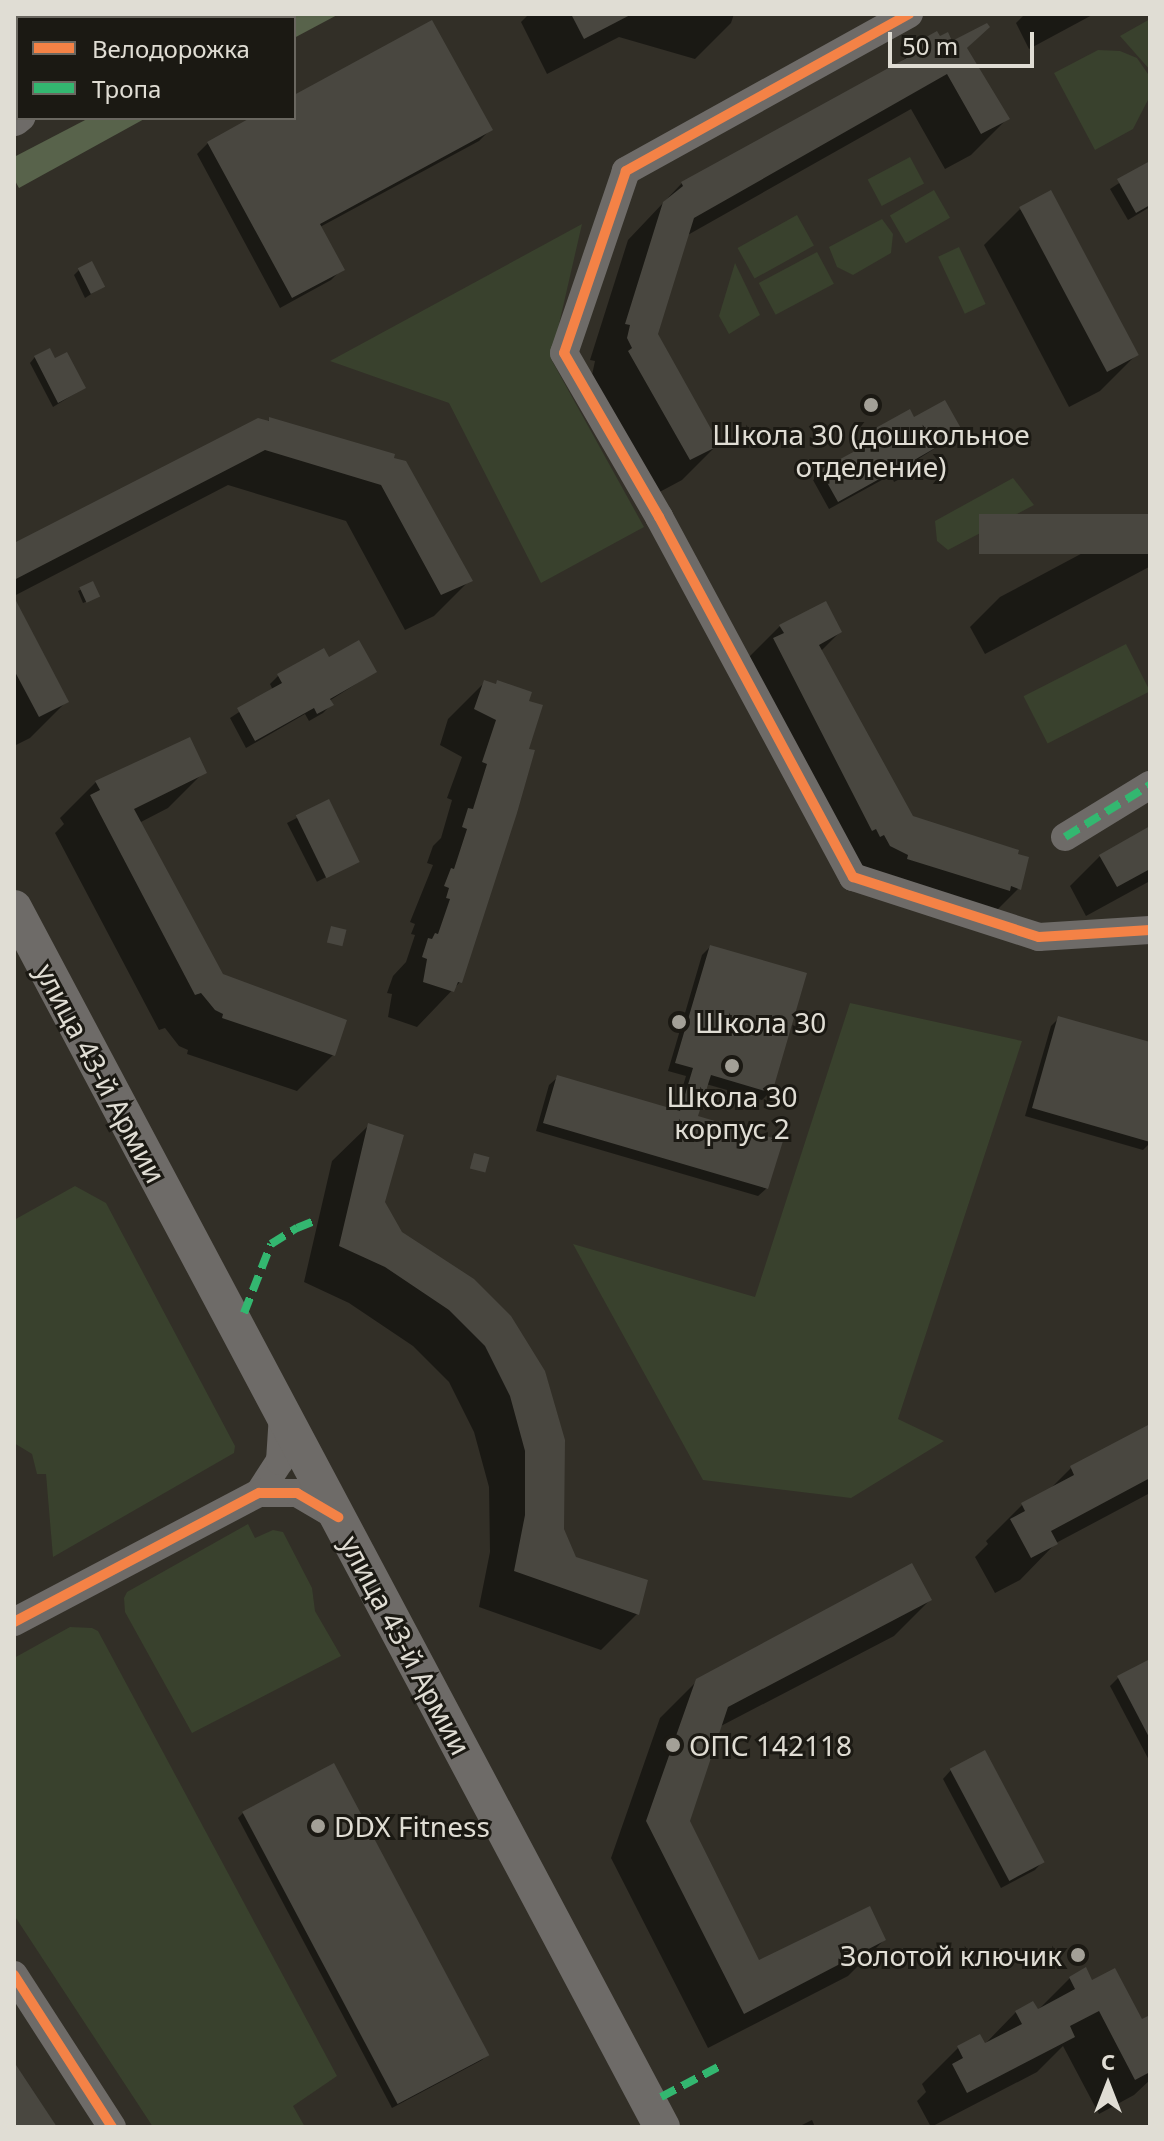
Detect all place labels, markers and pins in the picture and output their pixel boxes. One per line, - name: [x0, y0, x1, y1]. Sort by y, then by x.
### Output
- marker: Школа 30 (дошкольное отделение): [862, 396, 880, 414]
- place label: Школа 30 (дошкольное отделение): [712, 417, 1030, 483]
- place label: Школа 30: [695, 1005, 826, 1039]
- marker: Школа 30: [670, 1013, 688, 1031]
- marker: Школа 30 корпус 2: [723, 1057, 741, 1075]
- place label: Школа 30 корпус 2: [666, 1079, 798, 1145]
- place label: ОПС 142118: [689, 1728, 852, 1762]
- marker: ОПС 142118: [664, 1736, 682, 1754]
- place label: DDX Fitness: [334, 1809, 490, 1843]
- marker: DDX Fitness: [309, 1817, 327, 1835]
- place label: Золотой ключик: [840, 1938, 1062, 1972]
- marker: Золотой ключик: [1069, 1946, 1087, 1964]

